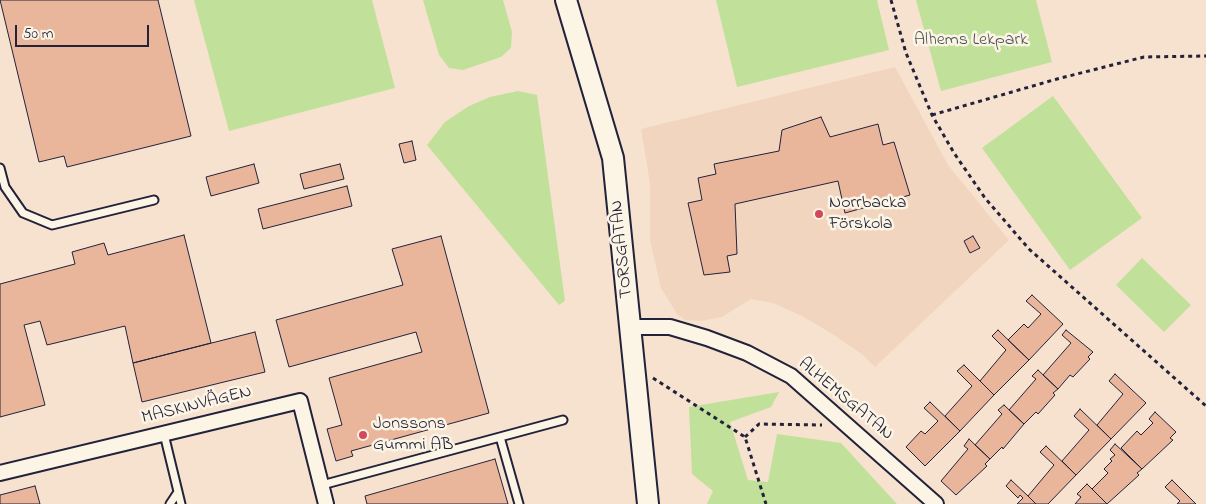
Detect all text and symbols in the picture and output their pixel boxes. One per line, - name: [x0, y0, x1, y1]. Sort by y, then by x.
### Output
- scale bar: [18, 15, 151, 47]
- text: 50 m: [23, 23, 53, 45]
- park label: Alhems Lekpark: [914, 30, 1028, 52]
- place label: Norrbacka Förskola: [829, 193, 906, 235]
- street label: TORSGATAN: [607, 199, 639, 299]
- marker: Norrbacka Förskola: [813, 208, 825, 220]
- street label: ALHEMSGATAN: [793, 354, 897, 446]
- street label: MASKINVÄGEN: [140, 382, 254, 430]
- place label: Jonssons Gummi AB: [373, 414, 453, 456]
- marker: Jonssons Gummi AB: [357, 429, 369, 441]

